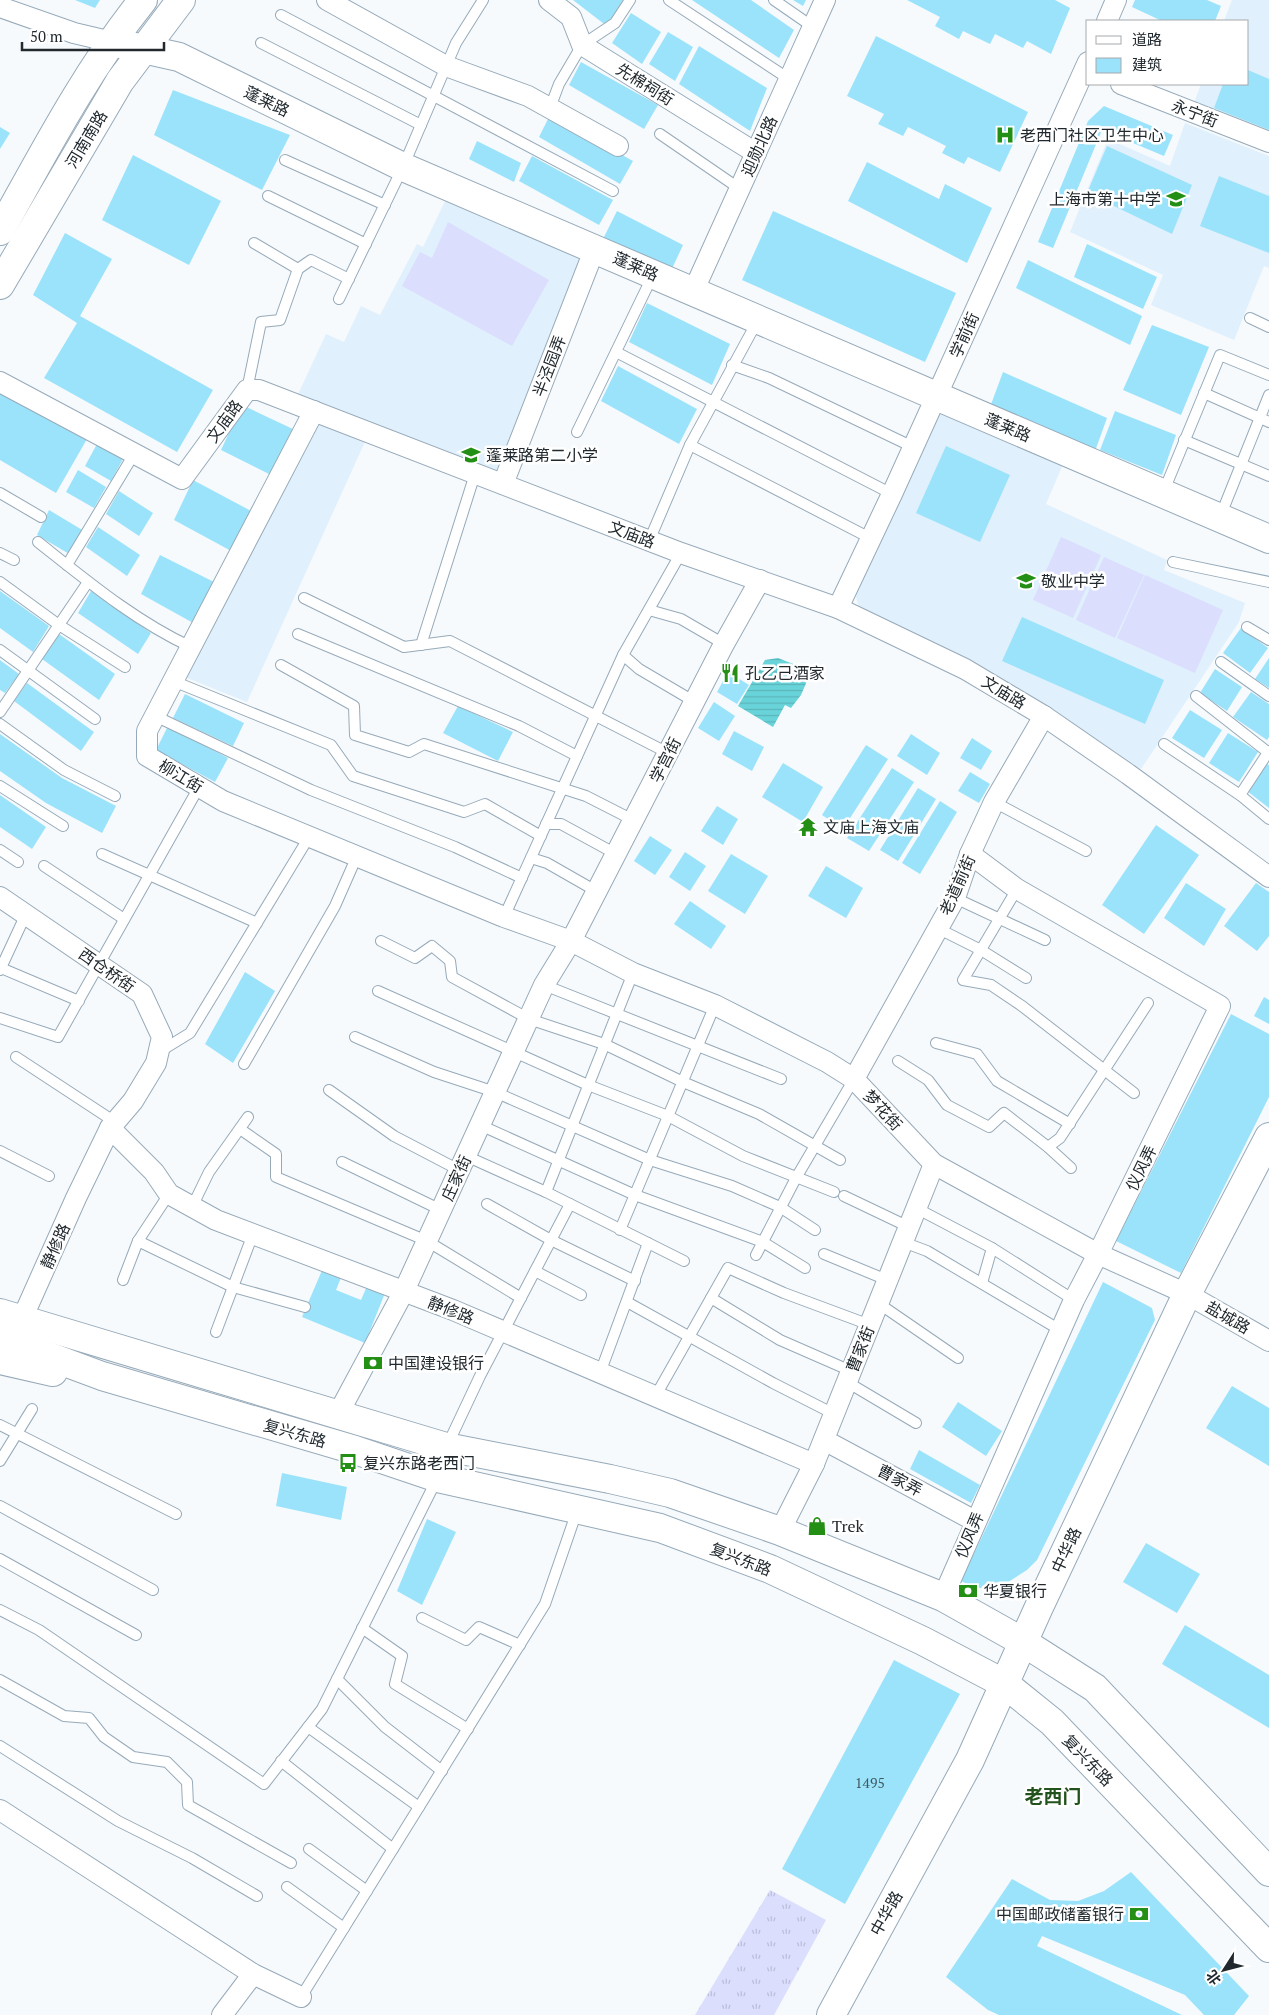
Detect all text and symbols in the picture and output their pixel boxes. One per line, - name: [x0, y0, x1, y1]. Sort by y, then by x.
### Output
- scale bar: [22, 20, 165, 52]
- legend: [1086, 20, 1249, 85]
- text: 50 m: [30, 26, 63, 46]
- text: 道路: [1132, 29, 1162, 49]
- text: 建筑: [1132, 54, 1162, 74]
- street label: 先棉祠街: [612, 58, 678, 110]
- street label: 蓬莱路: [241, 81, 293, 121]
- street label: 永宁街: [1169, 94, 1221, 132]
- street label: 河南南路: [60, 106, 112, 172]
- street label: 迎勋北路: [736, 112, 782, 180]
- hospital icon: 老西门社区卫生中心: [994, 124, 1016, 146]
- place label: 老西门社区卫生中心: [1020, 124, 1164, 146]
- place label: 上海市第十中学: [1049, 188, 1161, 210]
- school or university icon: 上海市第十中学: [1165, 188, 1187, 210]
- street label: 蓬莱路: [610, 246, 662, 286]
- street label: 学前街: [944, 309, 984, 361]
- street label: 半泾园弄: [527, 332, 571, 400]
- street label: 文庙路: [201, 395, 247, 447]
- street label: 蓬莱路: [982, 407, 1034, 447]
- school or university icon: 蓬莱路第二小学: [460, 444, 482, 466]
- place label: 蓬莱路第二小学: [486, 444, 598, 466]
- street label: 文庙路: [606, 515, 658, 553]
- school or university icon: 敬业中学: [1015, 570, 1037, 592]
- place label: 敬业中学: [1041, 570, 1105, 592]
- restaurant icon: 孔乙己酒家: [719, 662, 741, 684]
- place label: 孔乙己酒家: [745, 662, 825, 684]
- street label: 文庙路: [978, 670, 1030, 714]
- street label: 学宫街: [644, 734, 686, 786]
- street label: 柳江街: [155, 754, 207, 798]
- temple icon: 文庙上海文庙: [797, 816, 819, 838]
- place label: 文庙上海文庙: [823, 816, 919, 838]
- street label: 老道前街: [934, 851, 980, 919]
- street label: 西仓桥街: [74, 943, 140, 997]
- street label: 梦花街: [859, 1085, 907, 1135]
- street label: 仪风弄: [1121, 1142, 1161, 1194]
- street label: 庄家街: [436, 1152, 476, 1204]
- street label: 静修路: [35, 1220, 75, 1272]
- street label: 静修路: [425, 1291, 477, 1329]
- street label: 盐城路: [1202, 1295, 1254, 1339]
- street label: 曹家街: [841, 1323, 879, 1375]
- bank icon: 中国建设银行: [362, 1352, 384, 1374]
- place label: 中国建设银行: [388, 1352, 484, 1374]
- street label: 复兴东路: [261, 1414, 329, 1452]
- bus stop icon: 复兴东路老西门: [337, 1452, 359, 1474]
- place label: 复兴东路老西门: [363, 1452, 475, 1474]
- street label: 曹家弄: [874, 1459, 926, 1501]
- street label: 仪风弄: [949, 1509, 989, 1561]
- shop icon: Trek: [806, 1515, 828, 1537]
- place label: Trek: [832, 1515, 865, 1537]
- street label: 中华路: [1046, 1524, 1086, 1576]
- street label: 复兴东路: [707, 1537, 775, 1581]
- bank icon: 华夏银行: [957, 1580, 979, 1602]
- place label: 华夏银行: [983, 1580, 1047, 1602]
- street label: 复兴东路: [1058, 1729, 1118, 1791]
- house number: 1495: [855, 1773, 885, 1792]
- district label: 老西门: [1024, 1783, 1082, 1808]
- street label: 中华路: [865, 1887, 907, 1939]
- place label: 中国邮政储蓄银行: [996, 1903, 1124, 1925]
- bank icon: 中国邮政储蓄银行: [1128, 1903, 1150, 1925]
- north arrow: [1199, 1945, 1249, 1995]
- text: 北: [1201, 1967, 1225, 1989]

